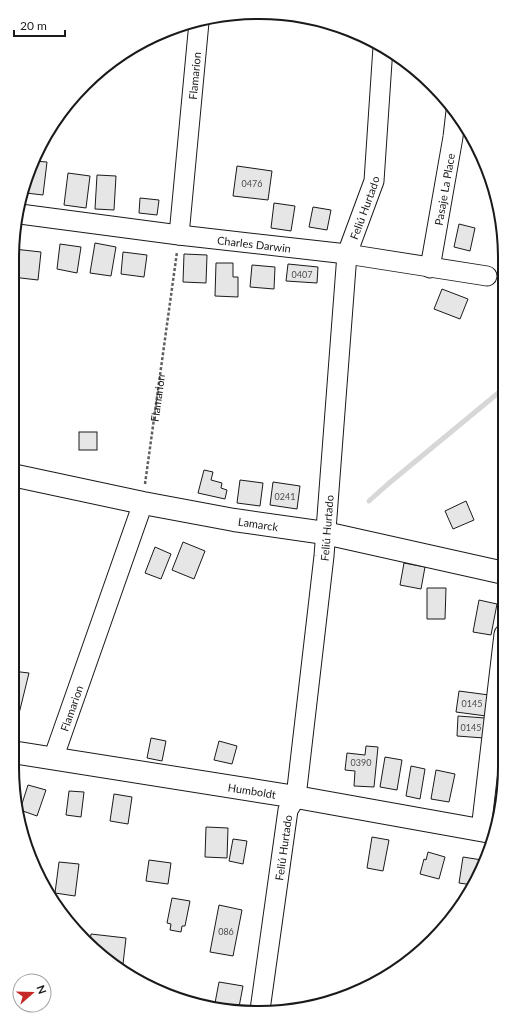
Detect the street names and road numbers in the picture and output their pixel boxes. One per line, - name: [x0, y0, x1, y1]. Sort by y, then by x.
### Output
- street label: Flamarion: [185, 51, 203, 100]
- street label: Pasaje La Place: [431, 152, 457, 226]
- street label: Feliú Hurtado: [347, 176, 381, 241]
- street label: Charles Darwin: [217, 233, 292, 254]
- street label: Flamarion: [147, 373, 167, 422]
- street label: Feliú Hurtado: [317, 494, 335, 562]
- street label: Lamarck: [237, 514, 279, 533]
- street label: Flamarion: [57, 683, 85, 733]
- street label: Humboldt: [227, 780, 277, 800]
- street label: Feliú Hurtado: [272, 814, 294, 881]

